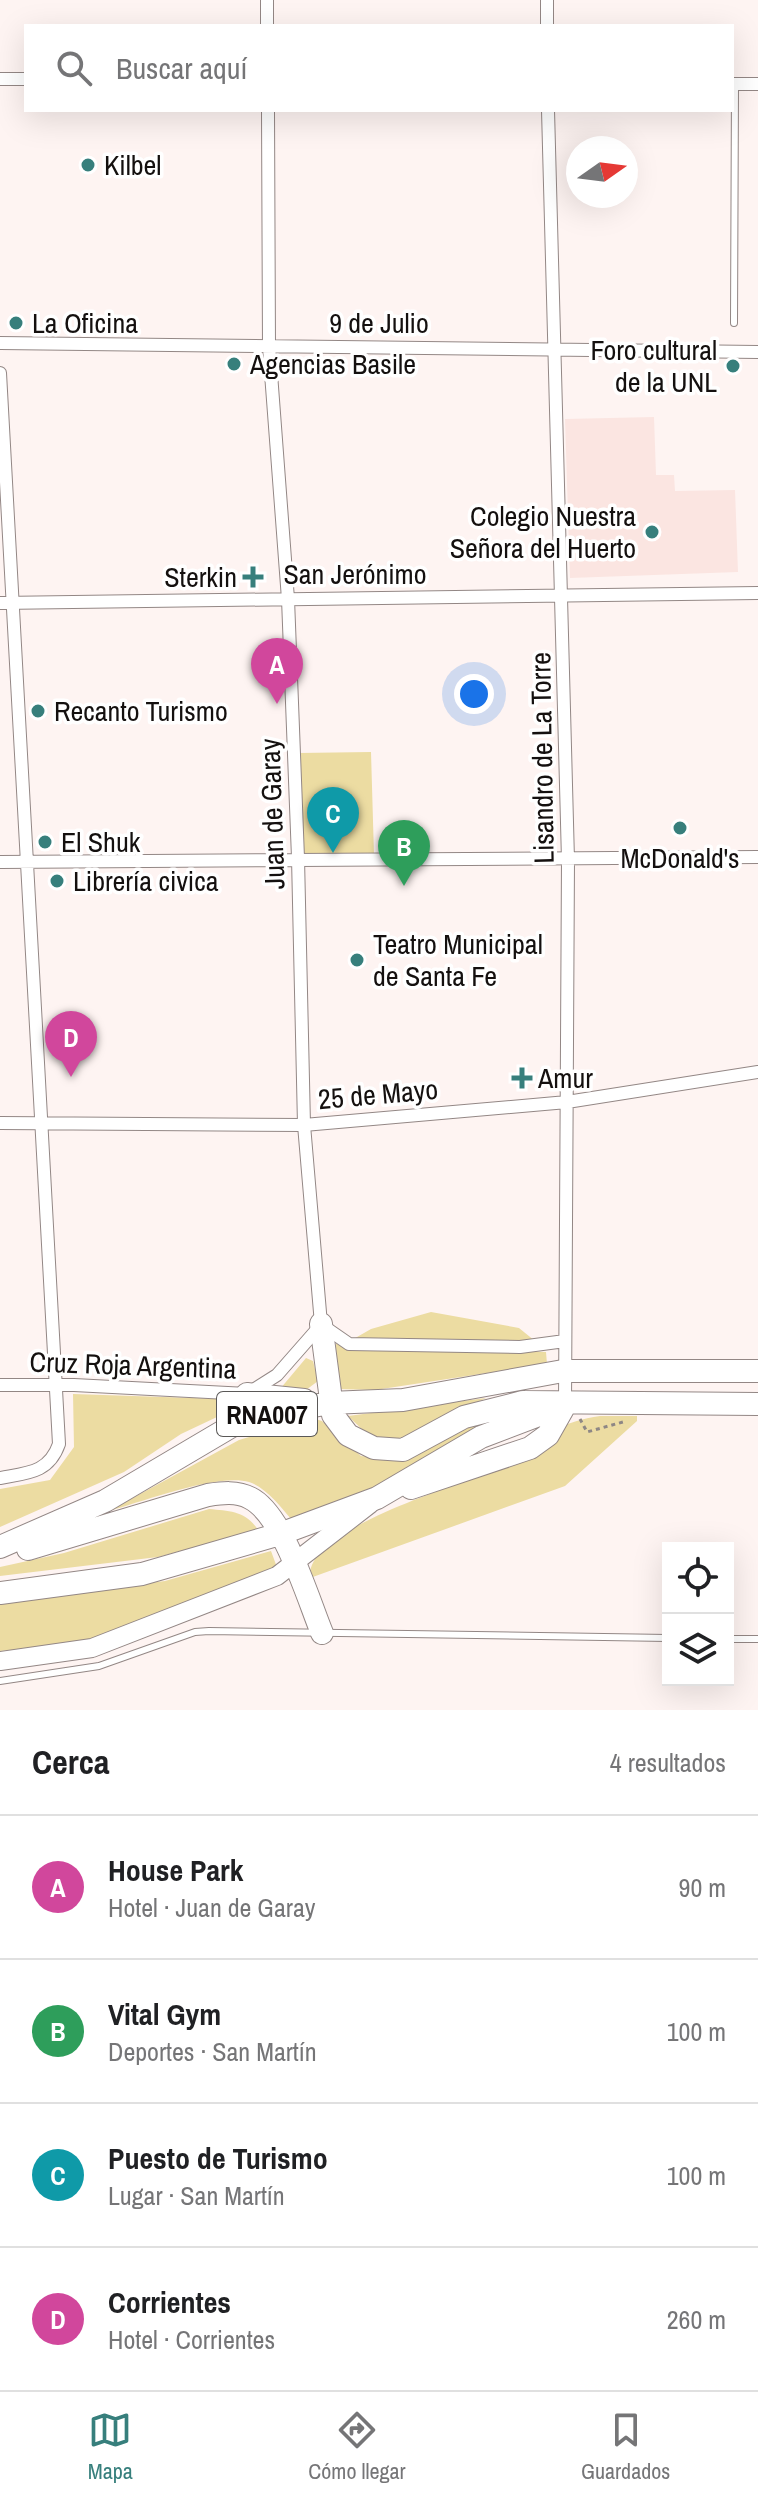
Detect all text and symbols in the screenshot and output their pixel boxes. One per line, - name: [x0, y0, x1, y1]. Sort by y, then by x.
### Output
- search box: [24, 24, 734, 112]
- icon: search: [52, 46, 96, 90]
- text: Buscar aquí: [116, 48, 247, 88]
- north arrow: [566, 136, 638, 208]
- place label: Kilbel: [104, 146, 161, 184]
- marker: Kilbel: [79, 156, 97, 174]
- place label: La Oficina: [32, 304, 138, 342]
- street label: 9 de Julio: [329, 304, 429, 342]
- marker: La Oficina: [7, 314, 25, 332]
- place label: Foro cultural de la UNL: [591, 331, 717, 401]
- place label: Agencias Basile: [249, 345, 416, 383]
- marker: Agencias Basile: [225, 355, 243, 373]
- marker: Foro cultural de la UNL: [724, 357, 742, 375]
- place label: Colegio Nuestra Señora del Huerto: [450, 497, 636, 567]
- marker: Colegio Nuestra Señora del Huerto: [643, 523, 661, 541]
- street label: San Jerónimo: [284, 555, 426, 593]
- place label: Sterkin: [164, 558, 237, 596]
- marker: Sterkin: [244, 568, 262, 586]
- pin: A: [251, 638, 303, 704]
- street label: Lisandro de La Torre: [521, 652, 563, 864]
- your location: [454, 674, 494, 714]
- place label: Recanto Turismo: [54, 692, 228, 730]
- marker: Recanto Turismo: [29, 702, 47, 720]
- street label: Juan de Garay: [250, 738, 294, 890]
- pin: C: [307, 787, 359, 853]
- marker: McDonald's: [671, 819, 689, 837]
- pin: B: [378, 820, 430, 886]
- place label: El Shuk: [61, 823, 141, 861]
- marker: El Shuk: [36, 833, 54, 851]
- place label: McDonald's: [620, 839, 740, 877]
- place label: Librería civica: [73, 862, 219, 900]
- marker: Librería civica: [48, 872, 66, 890]
- place label: Teatro Municipal de Santa Fe: [373, 925, 543, 995]
- marker: Teatro Municipal de Santa Fe: [348, 951, 366, 969]
- pin: D: [45, 1011, 97, 1077]
- place label: Amur: [537, 1059, 593, 1097]
- marker: Amur: [513, 1069, 531, 1087]
- street label: 25 de Mayo: [317, 1070, 439, 1118]
- street label: Cruz Roja Argentina: [29, 1342, 237, 1388]
- road number: RNA007: [217, 1392, 317, 1436]
- map controls: [662, 1542, 734, 1686]
- button: locate: [662, 1542, 734, 1614]
- button: layers: [662, 1614, 734, 1686]
- text: Cerca: [32, 1739, 110, 1785]
- text: 4 resultados: [610, 1745, 726, 1780]
- text: House Park: [108, 1850, 243, 1890]
- text: A: [50, 1870, 66, 1905]
- text: 90 m: [679, 1870, 726, 1905]
- text: Hotel · Juan de Garay: [108, 1890, 315, 1925]
- text: Vital Gym: [108, 1994, 221, 2034]
- text: B: [50, 2014, 66, 2049]
- text: 100 m: [667, 2014, 726, 2049]
- text: Deportes · San Martín: [108, 2034, 317, 2069]
- text: Puesto de Turismo: [108, 2138, 328, 2178]
- text: C: [50, 2158, 66, 2193]
- text: 100 m: [667, 2158, 726, 2193]
- text: Lugar · San Martín: [108, 2178, 285, 2213]
- text: Corrientes: [108, 2282, 231, 2322]
- text: D: [50, 2302, 66, 2337]
- text: 260 m: [667, 2302, 726, 2337]
- text: Hotel · Corrientes: [108, 2322, 275, 2357]
- tab: Mapa: [88, 2408, 133, 2486]
- tab: Cómo llegar: [308, 2408, 406, 2486]
- tab: Guardados: [581, 2408, 670, 2486]

